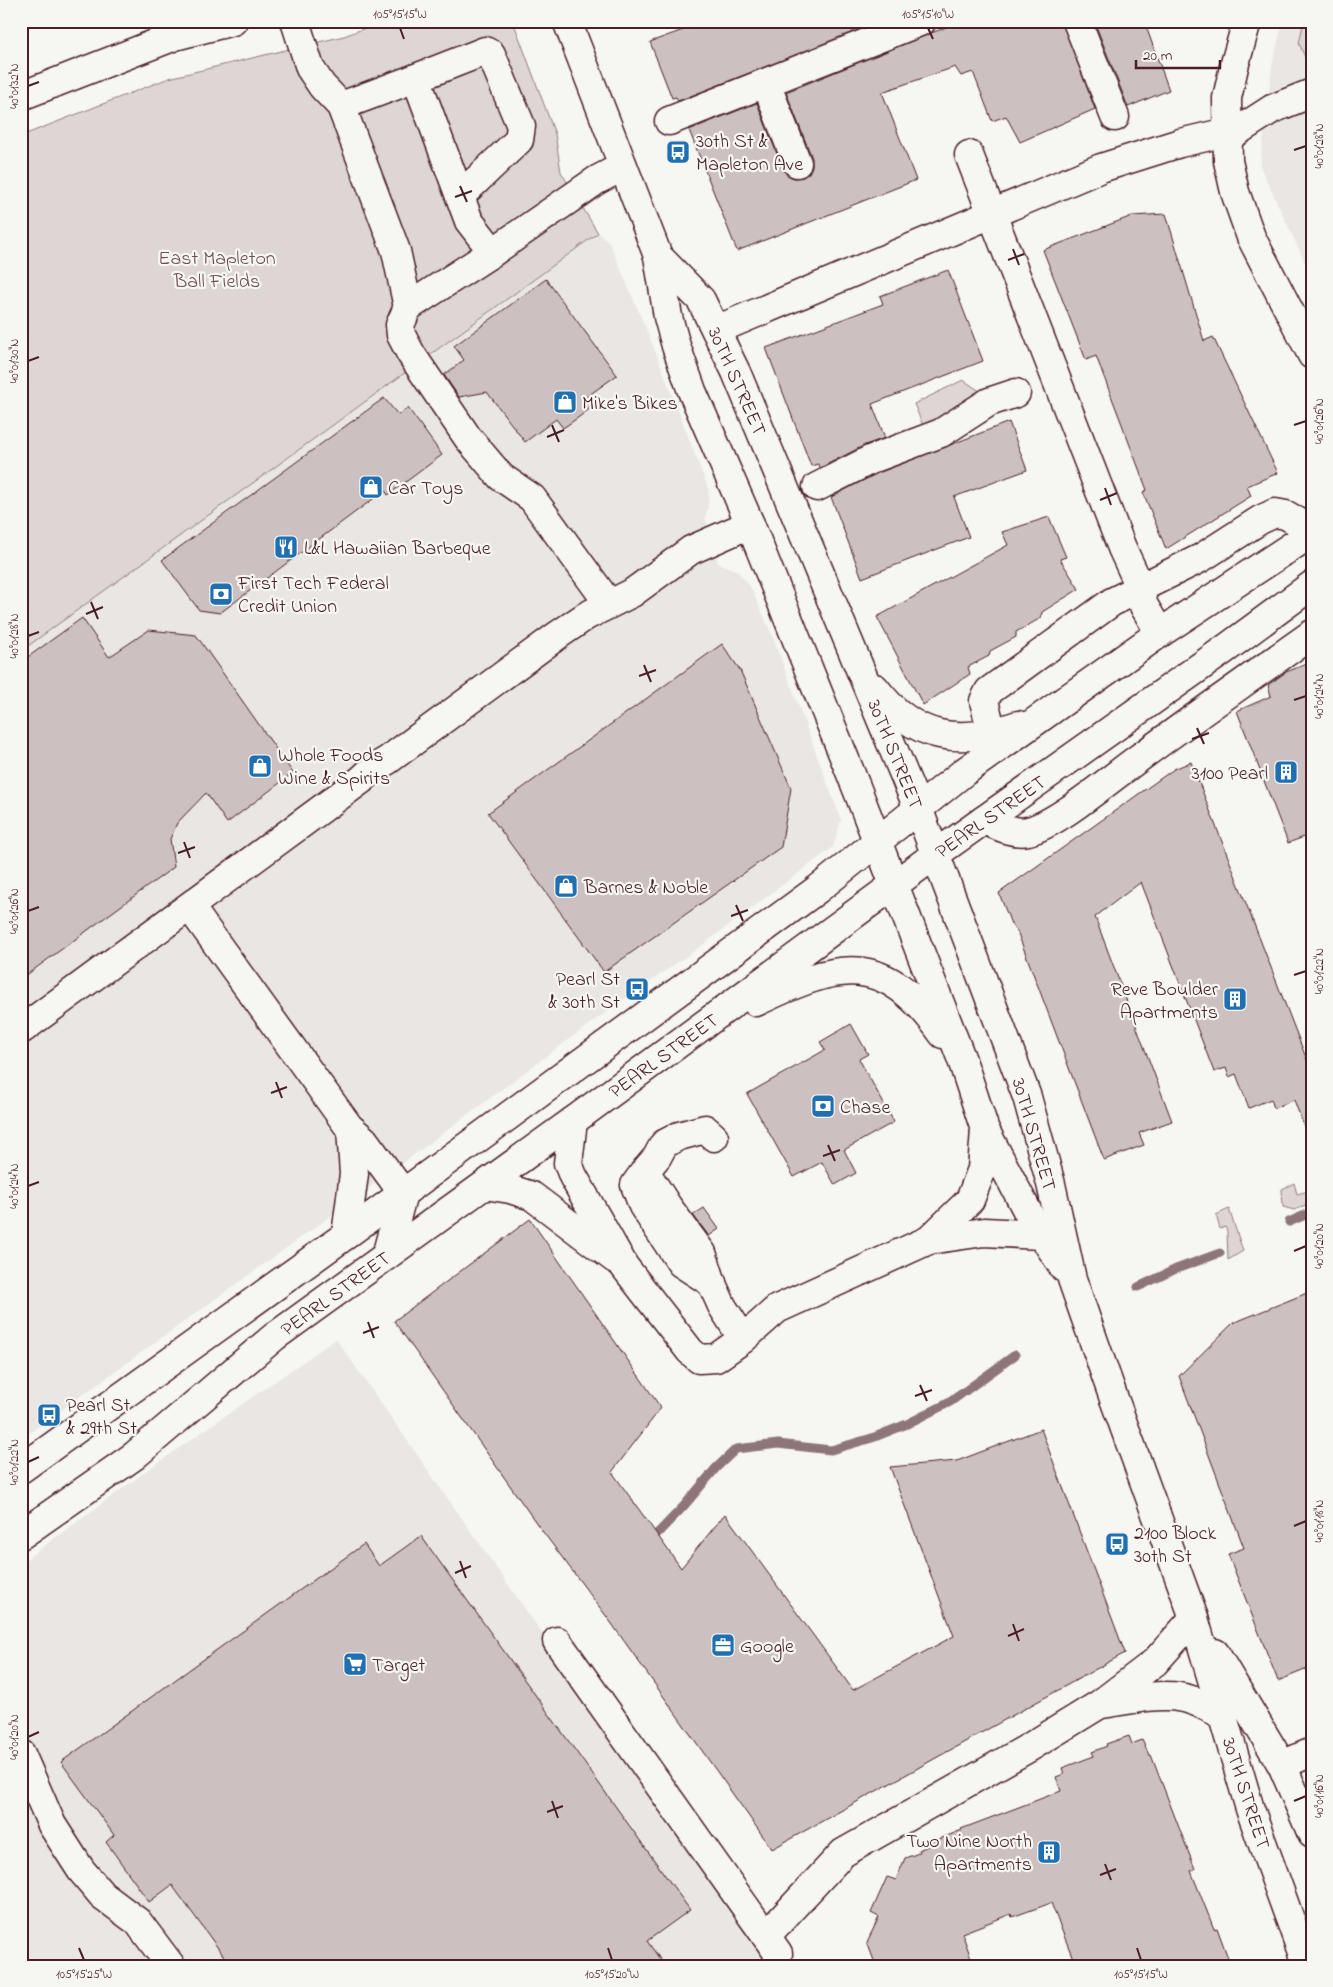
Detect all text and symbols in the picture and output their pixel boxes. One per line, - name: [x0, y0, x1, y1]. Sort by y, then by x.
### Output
- text: 105°15'15"W: [373, 6, 427, 24]
- text: 105°15'10"W: [902, 6, 954, 24]
- scale bar: [1136, 38, 1219, 70]
- text: 20 m: [1143, 45, 1173, 67]
- text: 40°01'32"N: [6, 63, 24, 109]
- text: 40°01'28"N: [1311, 124, 1329, 168]
- place label: 30th St & Mapleton Ave: [696, 128, 803, 180]
- bus stop icon: 30th St & Mapleton Ave: [665, 139, 691, 165]
- park label: East Mapleton Ball Fields: [158, 245, 276, 297]
- street label: 30TH STREET: [699, 323, 773, 441]
- text: 40°01'30"N: [6, 339, 24, 383]
- shop icon: Mike's Bikes: [552, 389, 578, 415]
- place label: Mike's Bikes: [582, 390, 678, 419]
- text: 40°01'26"N: [1311, 398, 1329, 444]
- shop icon: Car Toys: [358, 474, 384, 500]
- place label: Car Toys: [388, 475, 463, 504]
- restaurant icon: L&L Hawaiian Barbeque: [273, 534, 299, 560]
- place label: L&L Hawaiian Barbeque: [304, 535, 491, 564]
- place label: First Tech Federal Credit Union: [237, 570, 389, 622]
- bank icon: First Tech Federal Credit Union: [208, 581, 234, 607]
- text: 40°01'28"N: [6, 614, 24, 658]
- text: 40°01'24"N: [1311, 673, 1329, 719]
- street label: 30TH STREET: [859, 696, 929, 814]
- place label: Whole Foods Wine & Spirits: [278, 742, 390, 794]
- shop icon: Whole Foods Wine & Spirits: [247, 753, 273, 779]
- building icon: 3100 Pearl: [1273, 759, 1299, 785]
- place label: 3100 Pearl: [1191, 760, 1268, 789]
- street label: PEARL STREET: [930, 769, 1053, 867]
- shop icon: Barnes & Noble: [553, 873, 579, 899]
- place label: Barnes & Noble: [583, 874, 708, 903]
- text: 40°01'26"N: [6, 888, 24, 934]
- text: 40°01'22"N: [1311, 948, 1329, 994]
- place label: Pearl St & 30th St: [548, 966, 620, 1018]
- bus stop icon: Pearl St & 30th St: [624, 976, 650, 1002]
- place label: Reve Boulder Apartments: [1111, 976, 1219, 1028]
- building icon: Reve Boulder Apartments: [1222, 986, 1248, 1012]
- street label: PEARL STREET: [604, 1007, 725, 1107]
- street label: 30TH STREET: [1003, 1075, 1063, 1194]
- bank icon: Chase: [810, 1093, 836, 1119]
- place label: Chase: [840, 1094, 890, 1123]
- text: 40°01'24"N: [6, 1163, 24, 1209]
- text: 40°01'20"N: [1311, 1223, 1329, 1269]
- street label: PEARL STREET: [276, 1245, 397, 1345]
- place label: Pearl St & 29th St: [66, 1392, 137, 1444]
- bus stop icon: Pearl St & 29th St: [36, 1402, 62, 1428]
- text: 40°01'22"N: [6, 1439, 24, 1485]
- text: 40°01'18"N: [1311, 1500, 1329, 1542]
- place label: 2100 Block 30th St: [1134, 1520, 1216, 1572]
- bus stop icon: 2100 Block 30th St: [1104, 1531, 1130, 1557]
- office icon: Google: [710, 1632, 736, 1658]
- place label: Google: [740, 1633, 794, 1663]
- supermarket icon: Target: [342, 1651, 368, 1677]
- place label: Target: [372, 1652, 425, 1682]
- text: 40°01'20"N: [6, 1714, 24, 1760]
- street label: 30TH STREET: [1213, 1734, 1276, 1853]
- text: 40°01'16"N: [1311, 1774, 1329, 1818]
- place label: Two Nine North Apartments: [906, 1828, 1032, 1880]
- building icon: Two Nine North Apartments: [1036, 1839, 1062, 1865]
- text: 105°15'25"W: [56, 1966, 112, 1984]
- text: 105°15'20"W: [585, 1966, 639, 1984]
- text: 105°15'15"W: [1114, 1966, 1168, 1984]

